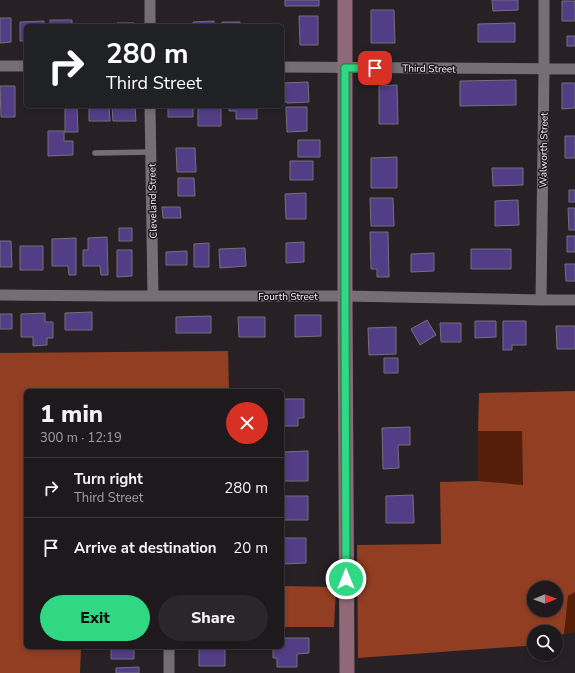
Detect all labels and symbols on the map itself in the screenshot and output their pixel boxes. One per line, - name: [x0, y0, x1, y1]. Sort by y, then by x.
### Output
- pin: [358, 51, 392, 85]
- street label: Third Street: [402, 62, 456, 76]
- street label: Walworth Street: [536, 112, 552, 188]
- street label: Cleveland Street: [145, 163, 161, 239]
- street label: Fourth Street: [258, 290, 318, 304]
- position arrow: [325, 558, 367, 600]
- north arrow: [527, 581, 563, 617]

